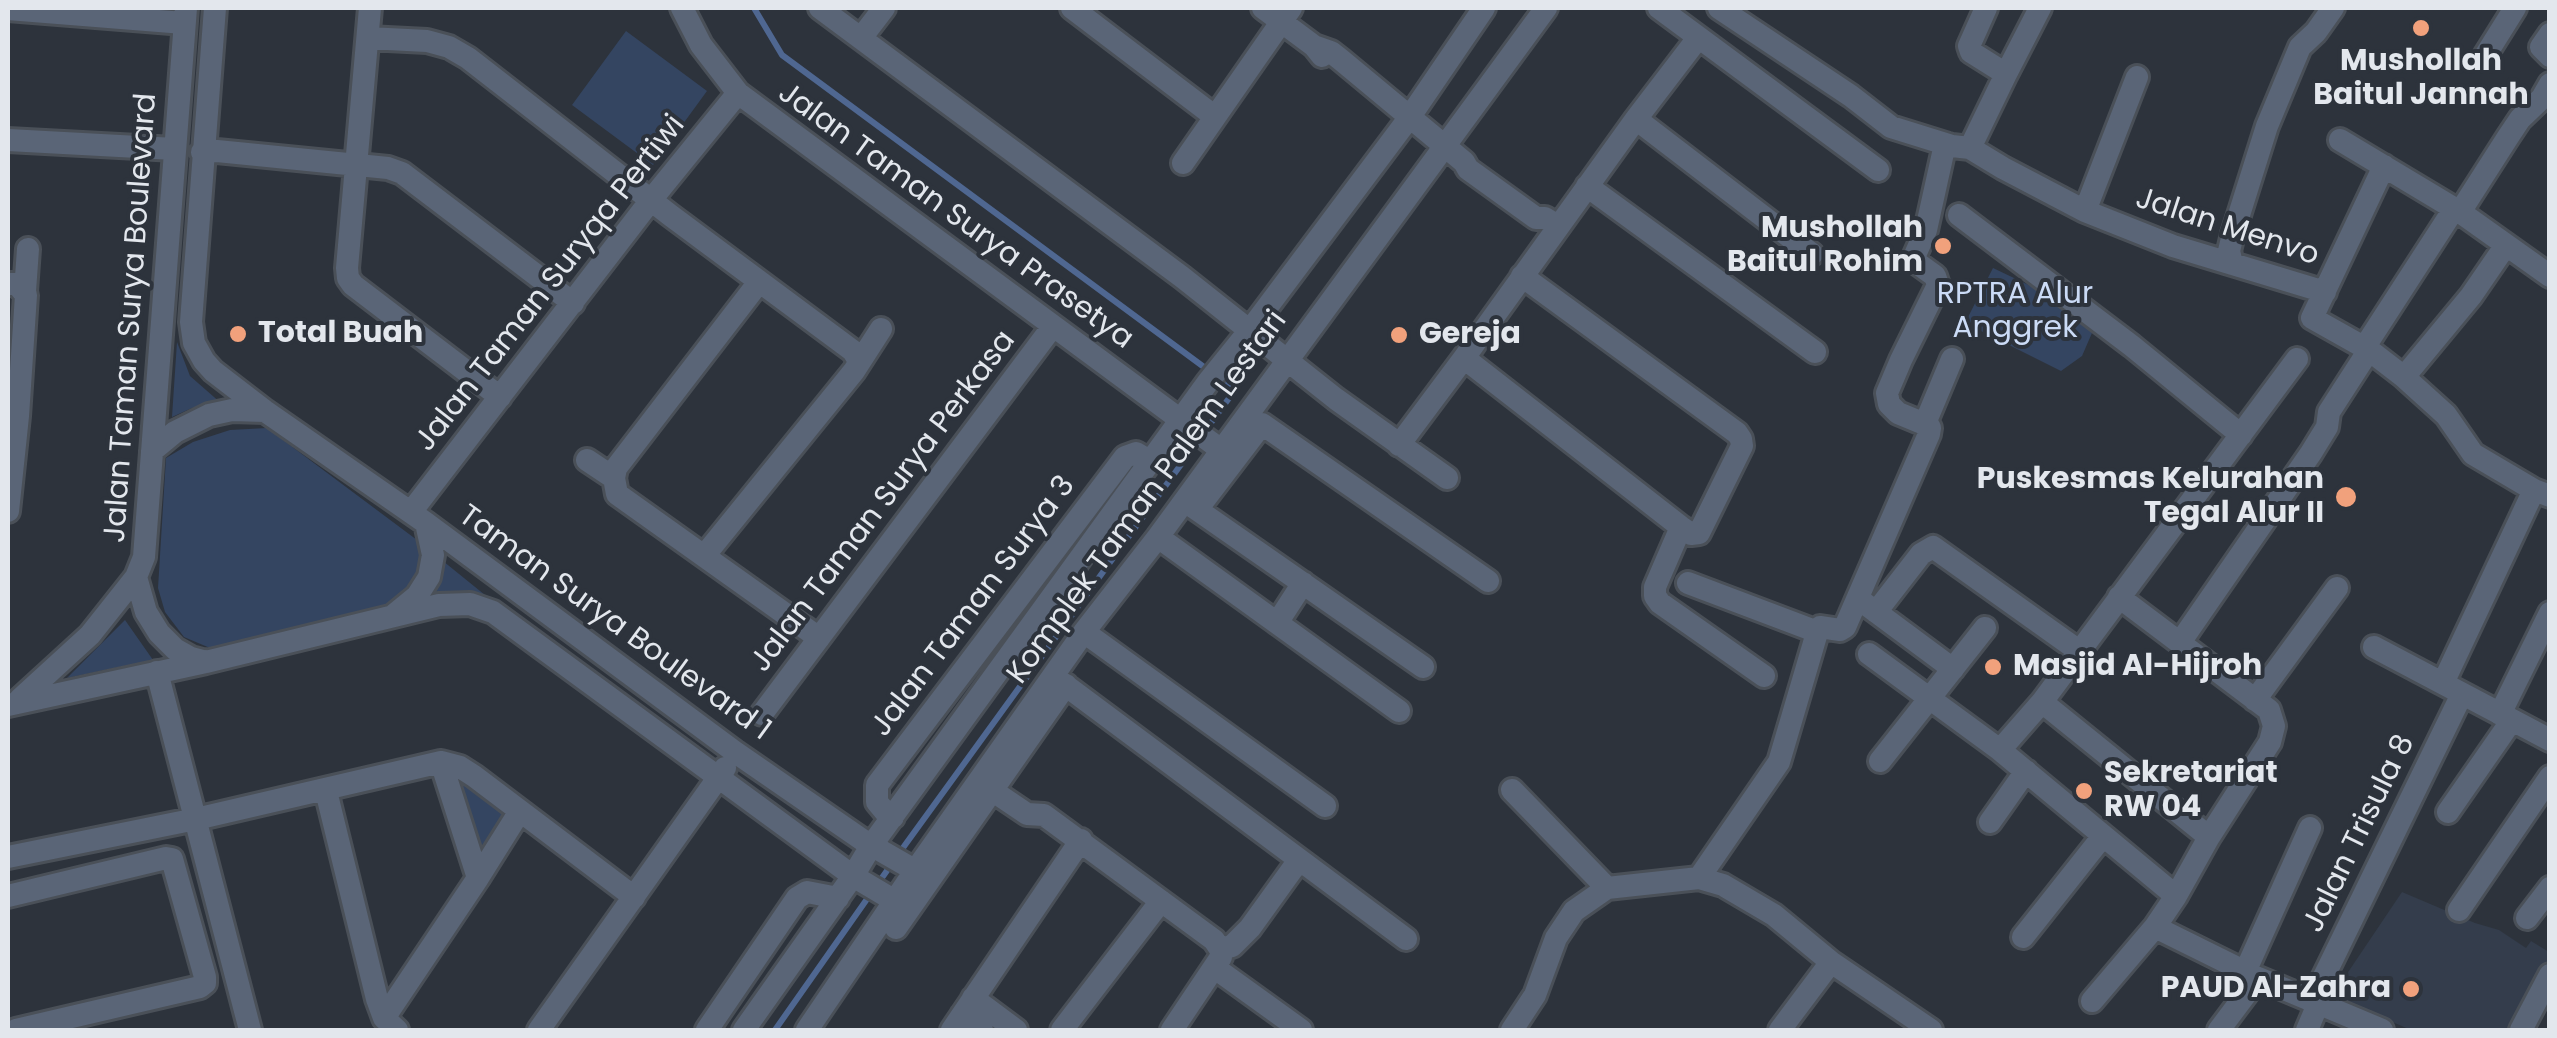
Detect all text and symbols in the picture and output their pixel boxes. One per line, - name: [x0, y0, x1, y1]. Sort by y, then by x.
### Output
- marker: Mushollah Baitul Jannah: [2410, 17, 2432, 39]
- place label: Mushollah Baitul Jannah: [2313, 44, 2529, 114]
- street label: Jalan Taman Surya Prasetya: [770, 76, 1140, 358]
- street label: Jalan Taman Surya Boulevard: [98, 92, 166, 544]
- street label: Jalan Taman Suryqa Pertiwi: [408, 109, 694, 459]
- street label: Jalan Menvo: [2131, 181, 2323, 275]
- place label: Mushollah Baitul Rohim: [1727, 211, 1923, 282]
- marker: Mushollah Baitul Rohim: [1932, 235, 1954, 257]
- park label: RPTRA Alur Anggrek: [1937, 277, 2093, 348]
- street label: Komplek Taman Palem Lestari: [1001, 304, 1295, 692]
- place label: Total Buah: [258, 316, 423, 352]
- place label: Gereja: [1419, 317, 1521, 353]
- marker: Total Buah: [227, 323, 249, 345]
- street label: Jalan Taman Surya Perkasa: [744, 324, 1024, 680]
- marker: Gereja: [1388, 324, 1410, 346]
- place label: Puskesmas Kelurahan Tegal Alur II: [1977, 462, 2324, 532]
- street label: Jalan Taman Surya 3: [864, 470, 1084, 744]
- marker: Puskesmas Kelurahan Tegal Alur II: [2333, 484, 2359, 510]
- street label: Taman Surya Boulevard 1: [451, 499, 777, 749]
- place label: Masjid Al-Hijroh: [2013, 649, 2262, 685]
- marker: Masjid Al-Hijroh: [1982, 656, 2004, 678]
- street label: Jalan Trisula 8: [2297, 729, 2423, 939]
- place label: Sekretariat RW 04: [2104, 756, 2278, 826]
- marker: Sekretariat RW 04: [2073, 780, 2095, 802]
- place label: PAUD Al-Zahra: [2161, 971, 2391, 1007]
- marker: PAUD Al-Zahra: [2400, 978, 2422, 1000]

